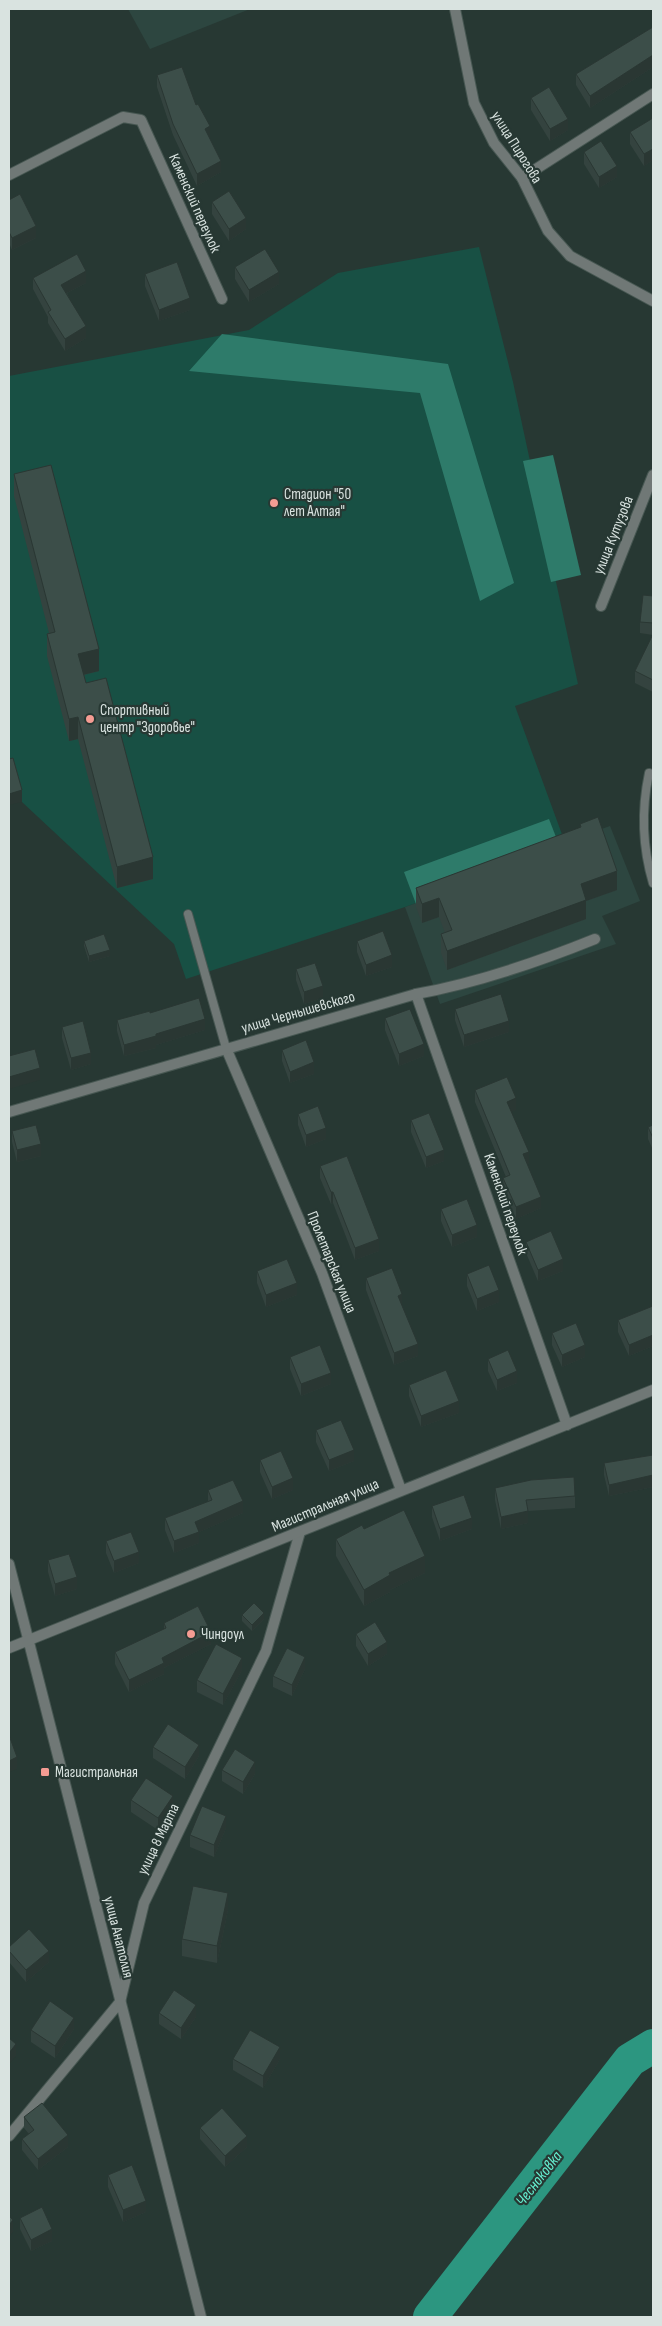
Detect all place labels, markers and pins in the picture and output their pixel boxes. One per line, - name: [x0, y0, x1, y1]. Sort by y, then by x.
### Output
- place label: Стадион "50 лет Алтая": [284, 485, 351, 521]
- marker: Стадион "50 лет Алтая": [268, 497, 280, 509]
- place label: Спортивный центр "Здоровье": [100, 701, 195, 737]
- marker: Спортивный центр "Здоровье": [84, 713, 96, 725]
- place label: Чиндоул: [201, 1625, 245, 1644]
- marker: Чиндоул: [185, 1628, 197, 1640]
- place label: Магистральная: [55, 1763, 138, 1782]
- marker: Магистральная: [39, 1766, 51, 1778]

